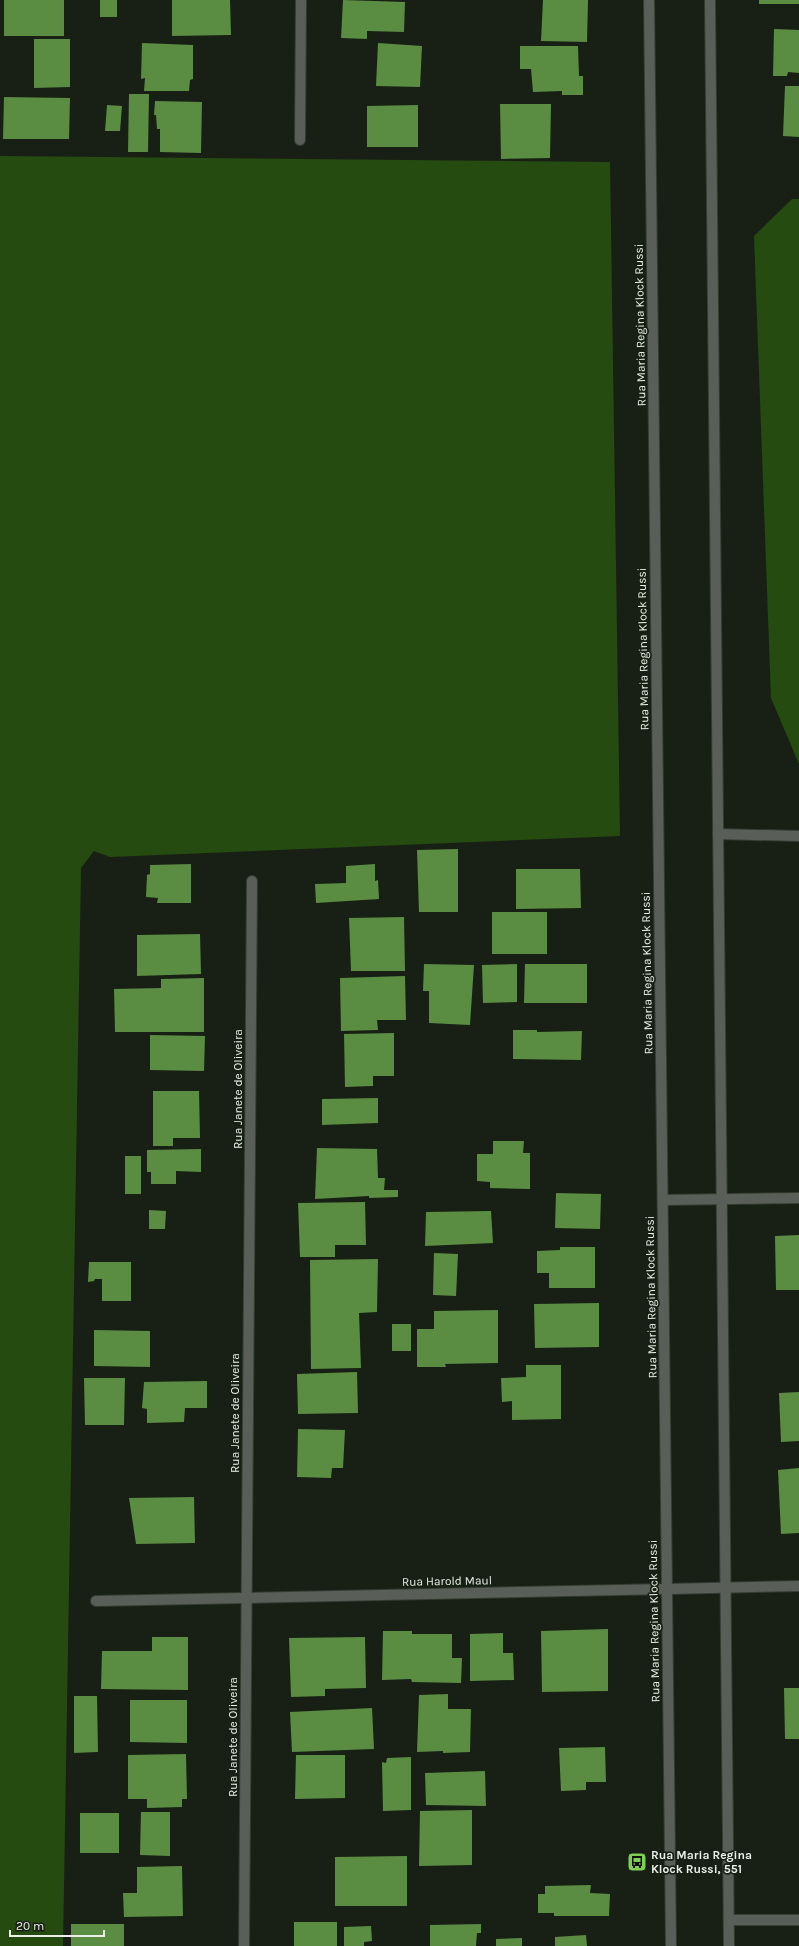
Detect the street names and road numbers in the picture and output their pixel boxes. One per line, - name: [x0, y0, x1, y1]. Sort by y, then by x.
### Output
- street label: Rua Maria Regina Klock Russi: [632, 244, 648, 406]
- street label: Rua Maria Regina Klock Russi: [635, 568, 651, 730]
- street label: Rua Maria Regina Klock Russi: [639, 892, 655, 1054]
- street label: Rua Janete de Oliveira: [231, 1029, 245, 1149]
- street label: Rua Maria Regina Klock Russi: [643, 1216, 659, 1378]
- street label: Rua Janete de Oliveira: [228, 1353, 242, 1473]
- street label: Rua Maria Regina Klock Russi: [646, 1540, 662, 1702]
- street label: Rua Harold Maul: [402, 1573, 492, 1589]
- street label: Rua Janete de Oliveira: [226, 1677, 240, 1797]

